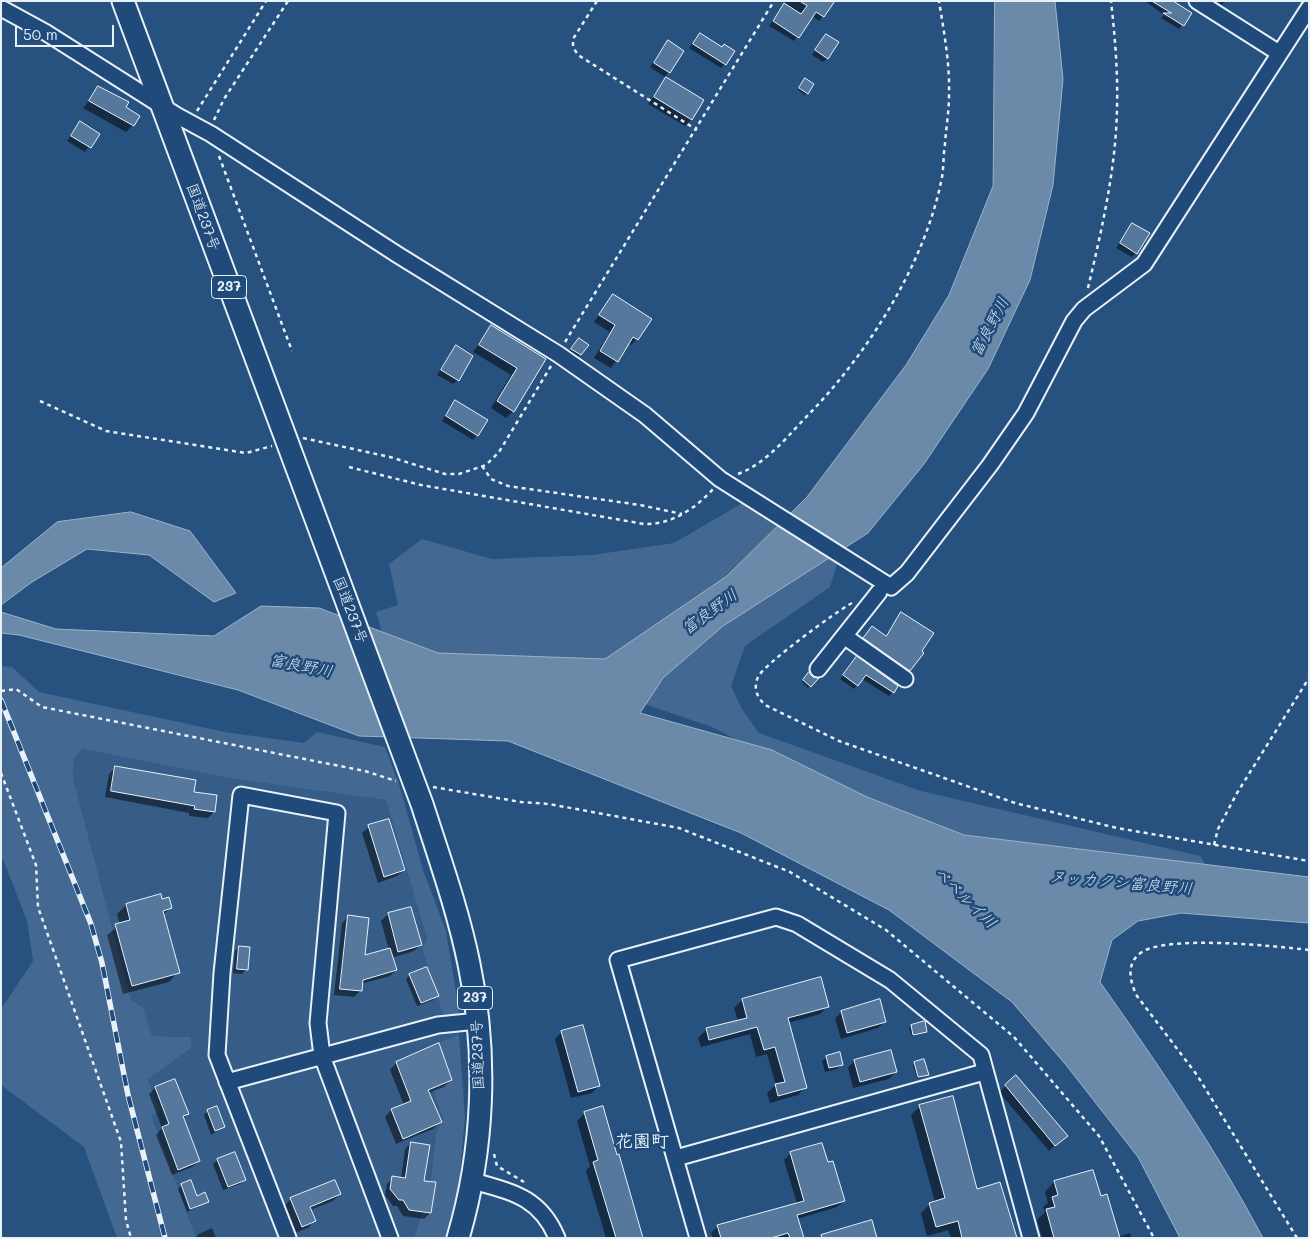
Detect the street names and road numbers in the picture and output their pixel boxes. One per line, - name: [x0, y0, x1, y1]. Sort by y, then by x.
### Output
- street label: 国道237号: [182, 181, 224, 253]
- road number: 237: [212, 276, 246, 298]
- street label: 国道237号: [329, 574, 371, 646]
- road number: 237: [458, 986, 492, 1010]
- street label: 国道237号: [468, 1019, 488, 1091]

